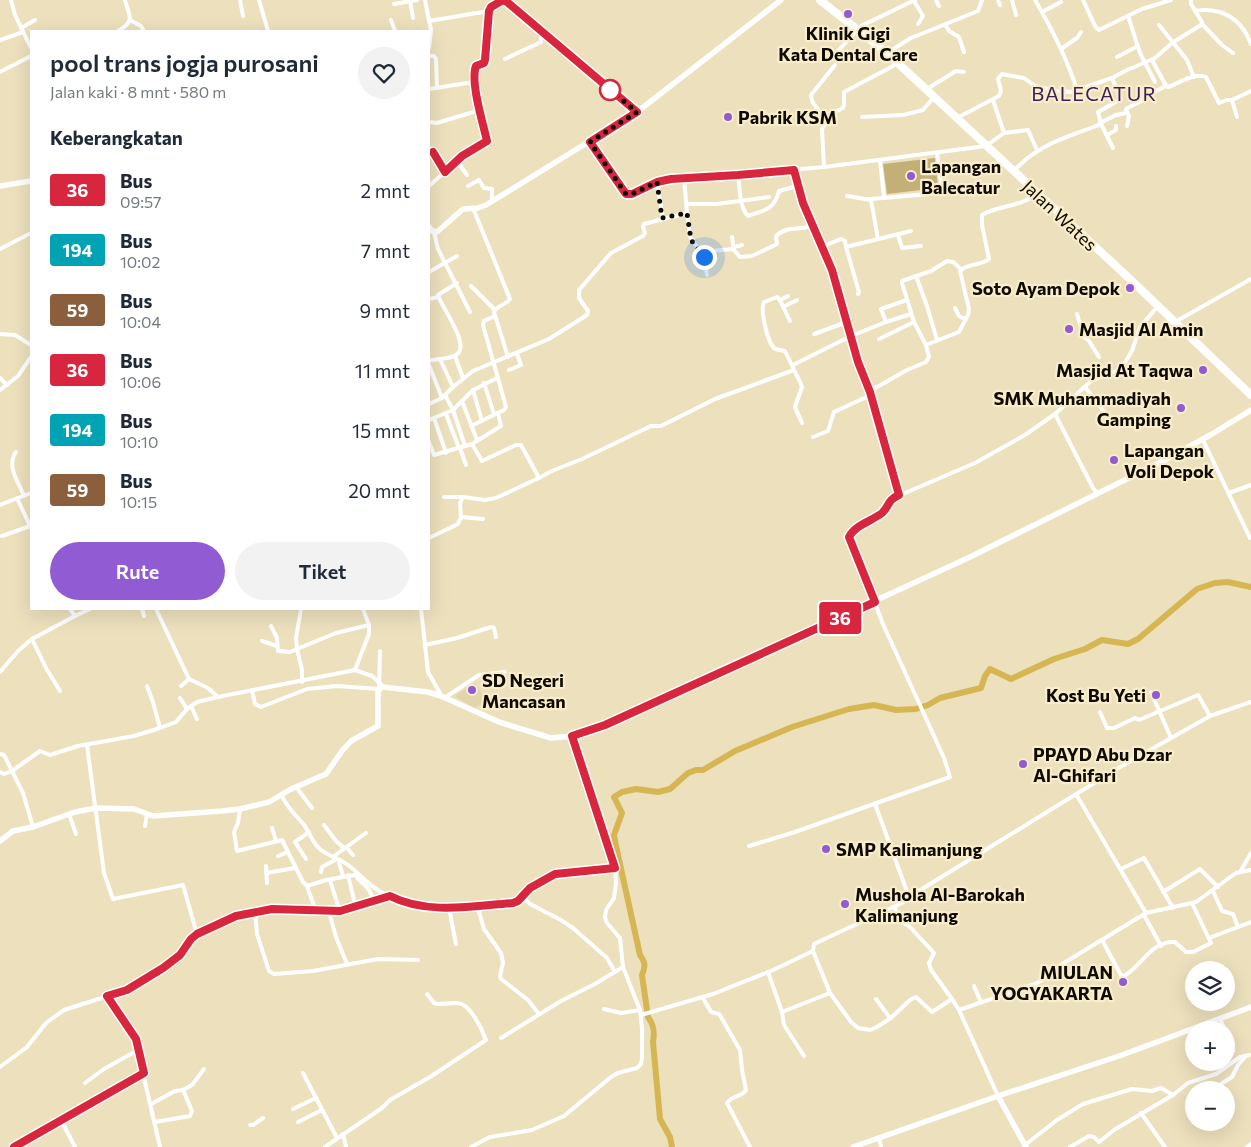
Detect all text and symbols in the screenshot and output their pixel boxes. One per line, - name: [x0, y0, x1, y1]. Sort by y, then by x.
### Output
- marker: Klinik Gigi Kata Dental Care: [842, 8, 854, 20]
- place label: Klinik Gigi Kata Dental Care: [778, 22, 918, 65]
- button: heart: [358, 47, 410, 99]
- text: pool trans jogja purosani: [50, 48, 319, 77]
- unlabelled marker: [599, 79, 621, 101]
- district label: BALECATUR: [1031, 81, 1157, 105]
- text: Jalan kaki · 8 mnt · 580 m: [50, 82, 226, 101]
- place label: Pabrik KSM: [738, 106, 837, 128]
- marker: Pabrik KSM: [722, 111, 734, 123]
- text: Keberangkatan: [50, 126, 183, 149]
- place label: Lapangan Balecatur: [921, 155, 1001, 198]
- text: Bus: [120, 169, 152, 192]
- marker: Lapangan Balecatur: [905, 170, 917, 182]
- street label: Jalan Wates: [1018, 175, 1102, 255]
- text: 36: [67, 179, 88, 201]
- text: 2 mnt: [361, 179, 410, 202]
- text: 09:57: [120, 192, 162, 211]
- text: Bus: [120, 229, 152, 252]
- text: 194: [62, 239, 93, 261]
- text: 7 mnt: [361, 239, 410, 262]
- your location: [692, 245, 717, 270]
- text: 10:02: [120, 252, 160, 271]
- place label: Soto Ayam Depok: [972, 277, 1121, 299]
- marker: Soto Ayam Depok: [1124, 282, 1136, 294]
- text: Bus: [120, 289, 152, 312]
- text: 59: [67, 299, 88, 321]
- text: 9 mnt: [360, 299, 410, 322]
- text: 10:04: [120, 312, 161, 331]
- place label: Masjid Al Amin: [1079, 318, 1203, 340]
- marker: Masjid Al Amin: [1063, 323, 1075, 335]
- text: Bus: [120, 349, 152, 372]
- text: 36: [67, 359, 88, 381]
- text: 11 mnt: [355, 359, 410, 382]
- place label: Masjid At Taqwa: [1056, 359, 1193, 381]
- marker: Masjid At Taqwa: [1197, 364, 1209, 376]
- text: 10:06: [120, 372, 161, 391]
- place label: SMK Muhammadiyah Gamping: [993, 387, 1171, 430]
- marker: SMK Muhammadiyah Gamping: [1175, 402, 1187, 414]
- text: Bus: [120, 409, 152, 432]
- text: 194: [62, 419, 93, 441]
- text: 15 mnt: [352, 419, 410, 442]
- text: 10:10: [120, 432, 158, 451]
- place label: Lapangan Voli Depok: [1124, 439, 1215, 482]
- marker: Lapangan Voli Depok: [1108, 454, 1120, 466]
- text: Bus: [120, 469, 152, 492]
- text: 59: [67, 479, 88, 501]
- text: 20 mnt: [348, 479, 410, 502]
- text: 10:15: [120, 492, 157, 511]
- button: Rute: [50, 542, 225, 600]
- button: Tiket: [235, 542, 410, 600]
- line badge: 36: [818, 602, 862, 634]
- text: 36: [829, 607, 851, 629]
- place label: SD Negeri Mancasan: [482, 669, 566, 712]
- marker: SD Negeri Mancasan: [466, 684, 478, 696]
- place label: Kost Bu Yeti: [1046, 684, 1146, 706]
- marker: Kost Bu Yeti: [1150, 689, 1162, 701]
- place label: PPAYD Abu Dzar Al-Ghifari: [1033, 743, 1173, 786]
- marker: PPAYD Abu Dzar Al-Ghifari: [1017, 758, 1029, 770]
- place label: SMP Kalimanjung: [836, 838, 983, 860]
- marker: SMP Kalimanjung: [820, 843, 832, 855]
- place label: Mushola Al-Barokah Kalimanjung: [855, 883, 1025, 926]
- marker: Mushola Al-Barokah Kalimanjung: [839, 898, 851, 910]
- place label: MIULAN YOGYAKARTA: [990, 961, 1113, 1004]
- map controls: [1185, 961, 1235, 1131]
- button: layers: [1185, 961, 1235, 1011]
- marker: MIULAN YOGYAKARTA: [1117, 976, 1129, 988]
- button: +: [1185, 1021, 1235, 1071]
- button: −: [1185, 1081, 1235, 1131]

